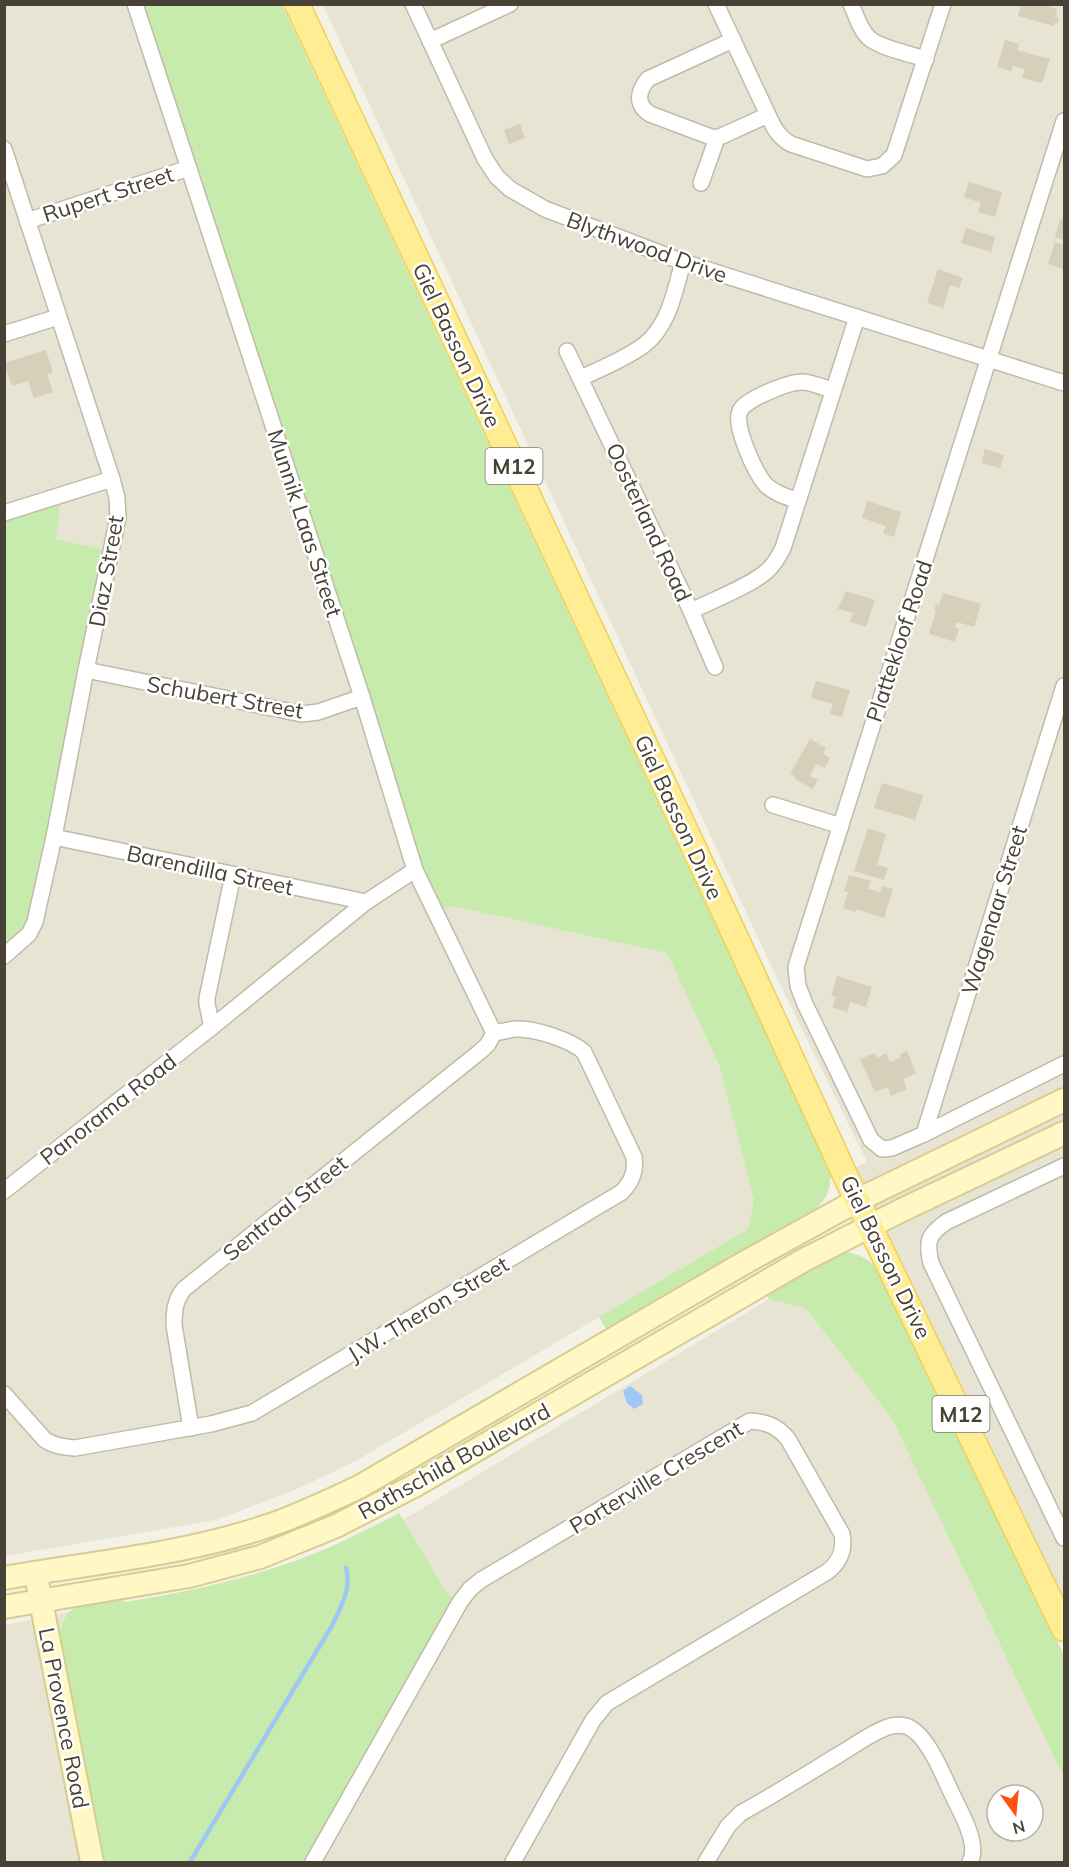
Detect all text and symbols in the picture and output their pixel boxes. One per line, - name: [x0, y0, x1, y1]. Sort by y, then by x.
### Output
- street label: Rupert Street: [39, 160, 177, 228]
- street label: Blythwood Drive: [563, 205, 731, 289]
- street label: Giel Basson Drive: [407, 258, 507, 432]
- street label: Munnik Laas Street: [261, 426, 349, 621]
- street label: Oosterland Road: [600, 438, 698, 606]
- road number: M12: [486, 448, 542, 484]
- street label: Diaz Street: [82, 513, 130, 629]
- street label: Plattekloof Road: [860, 557, 938, 725]
- street label: Schubert Street: [145, 669, 306, 725]
- street label: Giel Basson Drive: [629, 730, 729, 904]
- street label: Wagenaar Street: [955, 822, 1033, 998]
- street label: Barendilla Street: [124, 839, 296, 901]
- street label: Panorama Road: [34, 1047, 182, 1171]
- street label: Sentraal Street: [217, 1149, 353, 1267]
- street label: Giel Basson Drive: [834, 1171, 938, 1343]
- street label: J.W. Theron Street: [342, 1250, 514, 1368]
- road number: M12: [932, 1396, 990, 1432]
- street label: Rothschild Boulevard: [353, 1397, 555, 1525]
- street label: Porterville Crescent: [564, 1414, 748, 1540]
- street label: La Provence Road: [33, 1625, 95, 1811]
- north arrow: [985, 1783, 1045, 1843]
- text: N: [1010, 1816, 1027, 1839]

